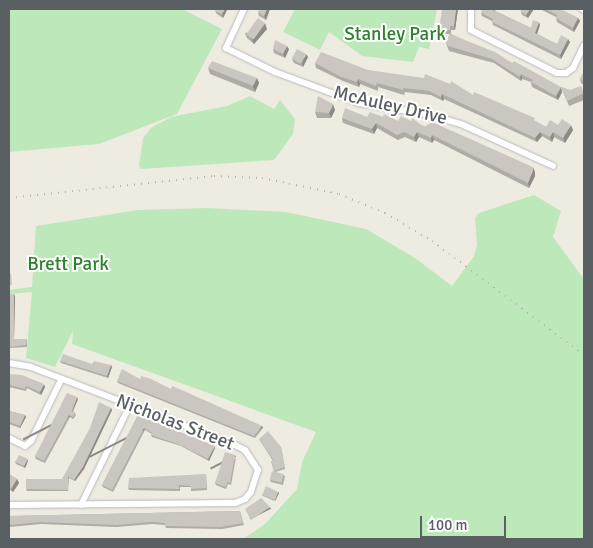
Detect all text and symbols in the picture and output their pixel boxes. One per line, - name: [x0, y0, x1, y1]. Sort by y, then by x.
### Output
- park label: Stanley Park: [344, 24, 446, 46]
- street label: McAuley Drive: [331, 82, 449, 130]
- park label: Brett Park: [27, 254, 109, 276]
- street label: Nicholas Street: [113, 390, 237, 456]
- scale bar: [423, 506, 509, 538]
- text: 100 m: [428, 516, 468, 534]

